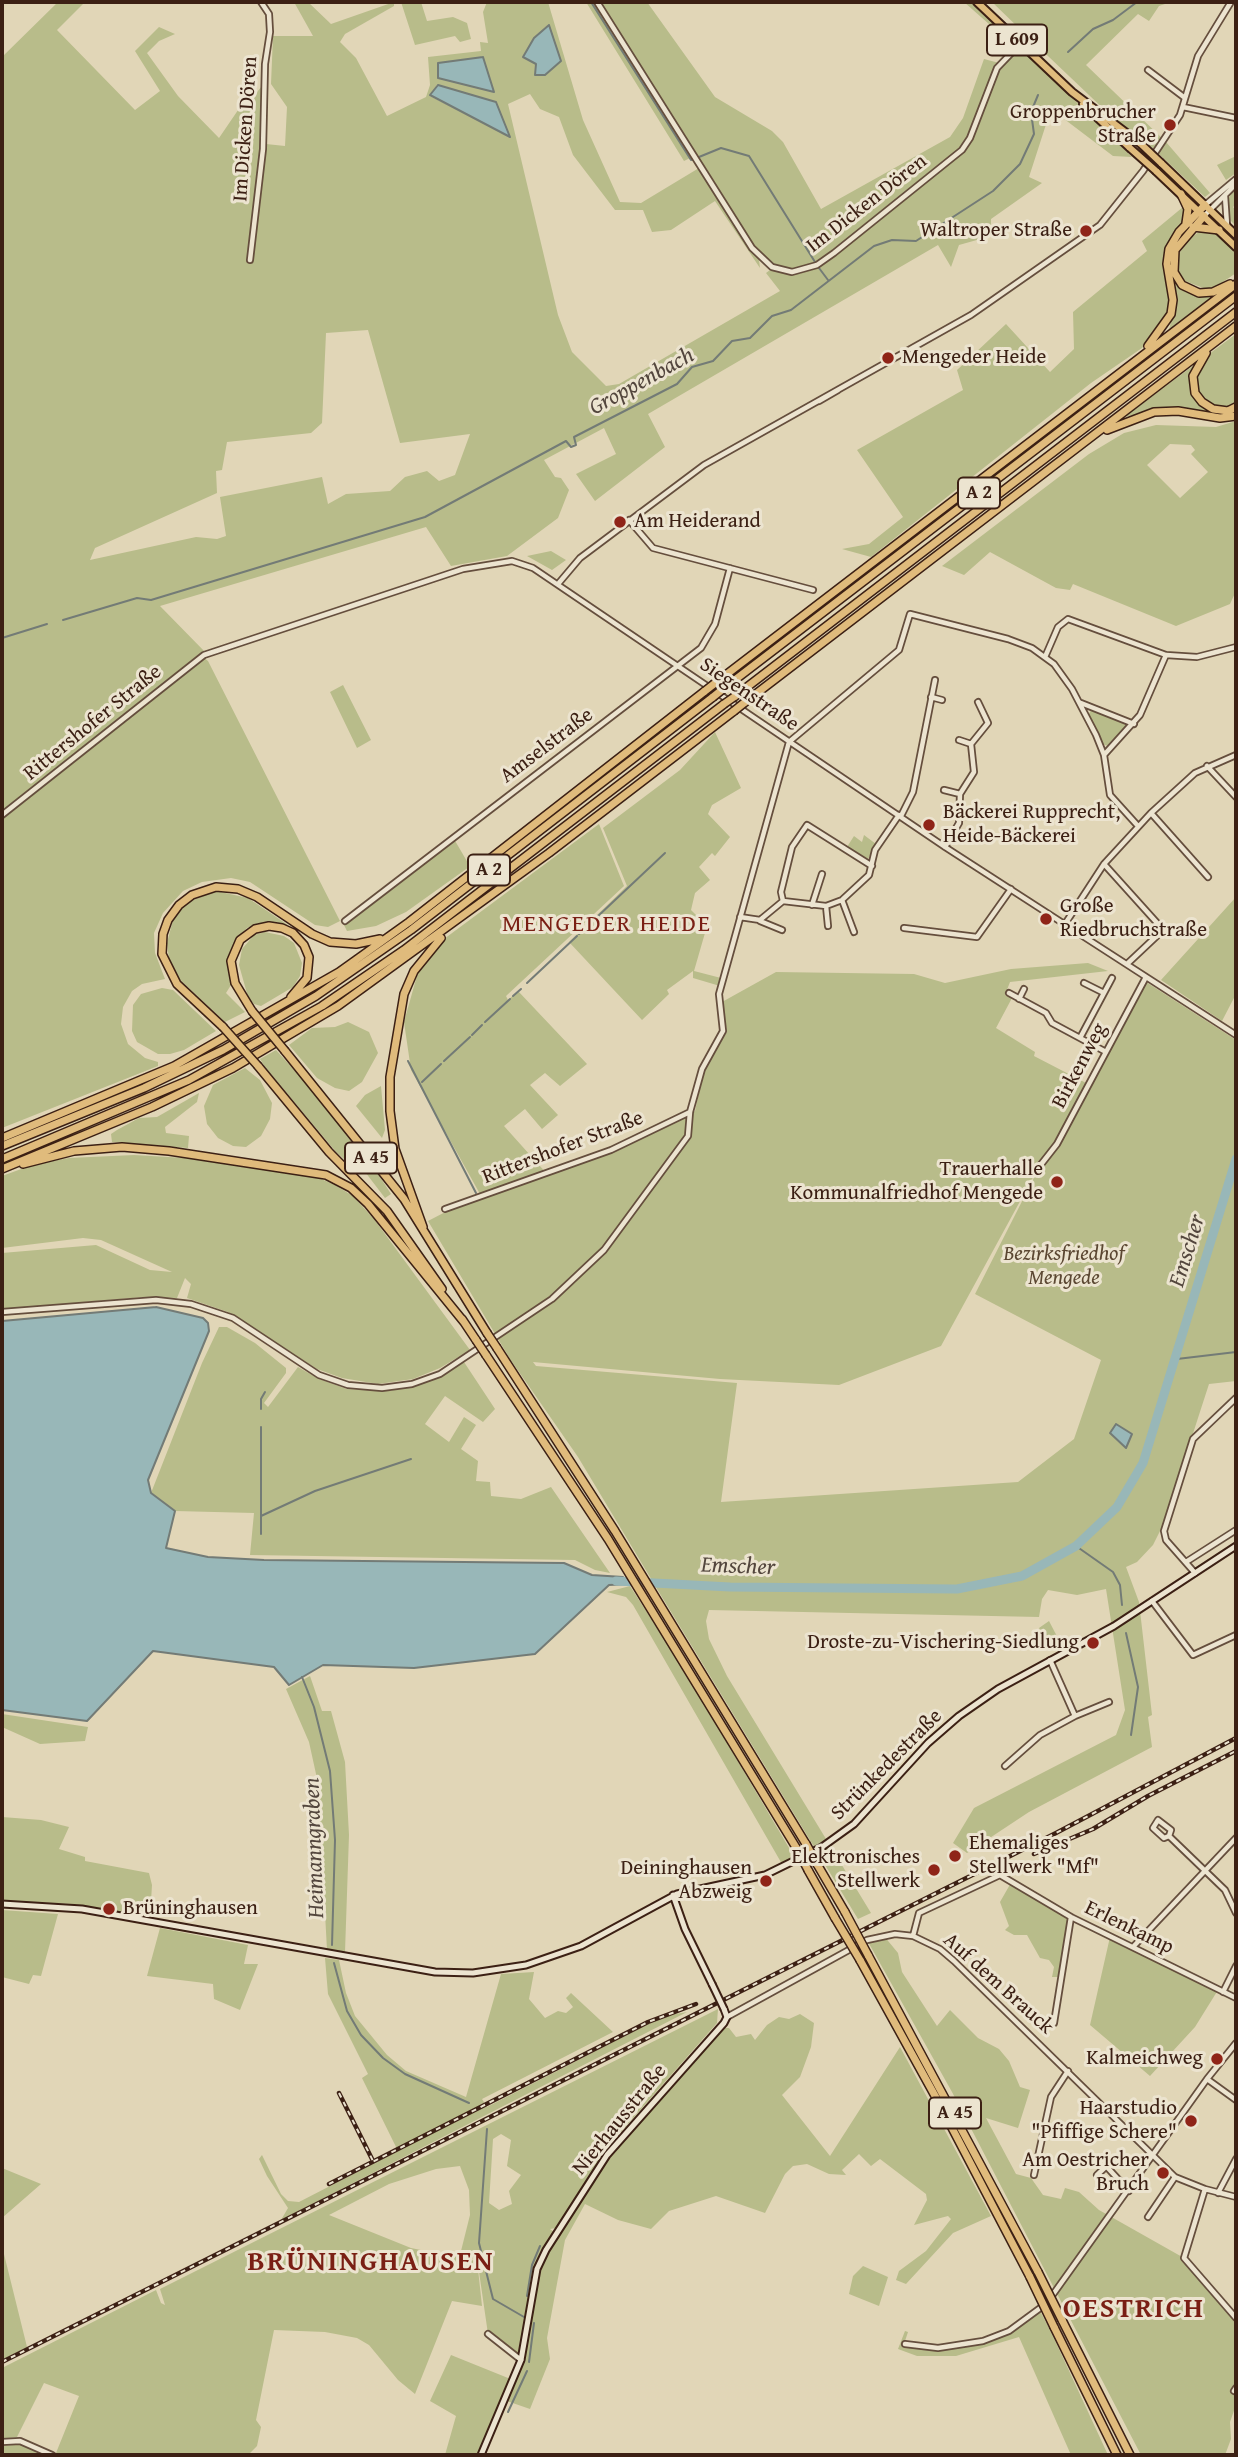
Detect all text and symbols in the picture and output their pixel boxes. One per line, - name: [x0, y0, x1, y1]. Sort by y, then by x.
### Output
- road number: L 609: [987, 24, 1047, 56]
- street label: Im Dicken Dören: [228, 55, 264, 203]
- place label: Groppenbrucher Straße: [1010, 100, 1156, 150]
- marker: Groppenbrucher Straße: [1162, 117, 1178, 133]
- street label: Im Dicken Dören: [802, 149, 932, 259]
- place label: Waltroper Straße: [920, 218, 1072, 244]
- marker: Waltroper Straße: [1078, 223, 1094, 239]
- water label: Groppenbach: [585, 342, 699, 422]
- place label: Mengeder Heide: [902, 345, 1046, 371]
- marker: Mengeder Heide: [880, 350, 896, 366]
- road number: A 2: [958, 478, 1000, 508]
- place label: Am Heiderand: [634, 509, 761, 535]
- marker: Am Heiderand: [612, 514, 628, 530]
- street label: Siegenstraße: [695, 653, 803, 737]
- street label: Rittershofer Straße: [19, 660, 167, 786]
- street label: Amselstraße: [495, 703, 599, 789]
- place label: Bäckerei Rupprecht, Heide-Bäckerei: [943, 800, 1120, 850]
- marker: Bäckerei Rupprecht, Heide-Bäckerei: [921, 817, 937, 833]
- road number: A 2: [468, 855, 510, 886]
- place label: Große Riedbruchstraße: [1060, 894, 1207, 944]
- district label: MENGEDER HEIDE: [504, 911, 710, 939]
- marker: Große Riedbruchstraße: [1038, 911, 1054, 927]
- street label: Birkenweg: [1047, 1019, 1113, 1113]
- street label: Rittershofer Straße: [479, 1106, 647, 1190]
- road number: A 45: [345, 1142, 397, 1174]
- place label: Trauerhalle Kommunalfriedhof Mengede: [790, 1157, 1043, 1207]
- marker: Trauerhalle Kommunalfriedhof Mengede: [1049, 1174, 1065, 1190]
- water label: Emscher: [1164, 1211, 1212, 1291]
- park label: Bezirksfriedhof Mengede: [1004, 1242, 1124, 1292]
- water label: Emscher: [700, 1552, 776, 1582]
- place label: Droste-zu-Vischering-Siedlung: [807, 1630, 1079, 1656]
- marker: Droste-zu-Vischering-Siedlung: [1085, 1635, 1101, 1651]
- street label: Strünkedestraße: [826, 1704, 948, 1826]
- water label: Heimanngraben: [299, 1777, 331, 1919]
- place label: Ehemaliges Stellwerk "Mf": [969, 1831, 1099, 1881]
- place label: Elektronisches Stellwerk: [791, 1845, 920, 1895]
- marker: Ehemaliges Stellwerk "Mf": [947, 1848, 963, 1864]
- place label: Deininghausen Abzweig: [621, 1856, 752, 1906]
- marker: Elektronisches Stellwerk: [926, 1862, 942, 1878]
- marker: Deininghausen Abzweig: [758, 1873, 774, 1889]
- place label: Brüninghausen: [123, 1896, 258, 1922]
- street label: Erlenkamp: [1080, 1896, 1178, 1960]
- marker: Brüninghausen: [101, 1901, 117, 1917]
- street label: Auf dem Brauck: [938, 1928, 1058, 2040]
- place label: Kalmeichweg: [1086, 2046, 1203, 2072]
- marker: Kalmeichweg: [1209, 2051, 1225, 2067]
- street label: Nierhausstraße: [567, 2059, 673, 2181]
- place label: Haarstudio "Pfiffige Schere": [1031, 2096, 1177, 2146]
- road number: A 45: [929, 2098, 981, 2128]
- marker: Haarstudio "Pfiffige Schere": [1183, 2113, 1199, 2129]
- place label: Am Oestricher Bruch: [1022, 2148, 1149, 2198]
- marker: Am Oestricher Bruch: [1155, 2165, 1171, 2181]
- district label: BRÜNINGHAUSEN: [249, 2246, 493, 2280]
- district label: OESTRICH: [1064, 2293, 1204, 2327]

